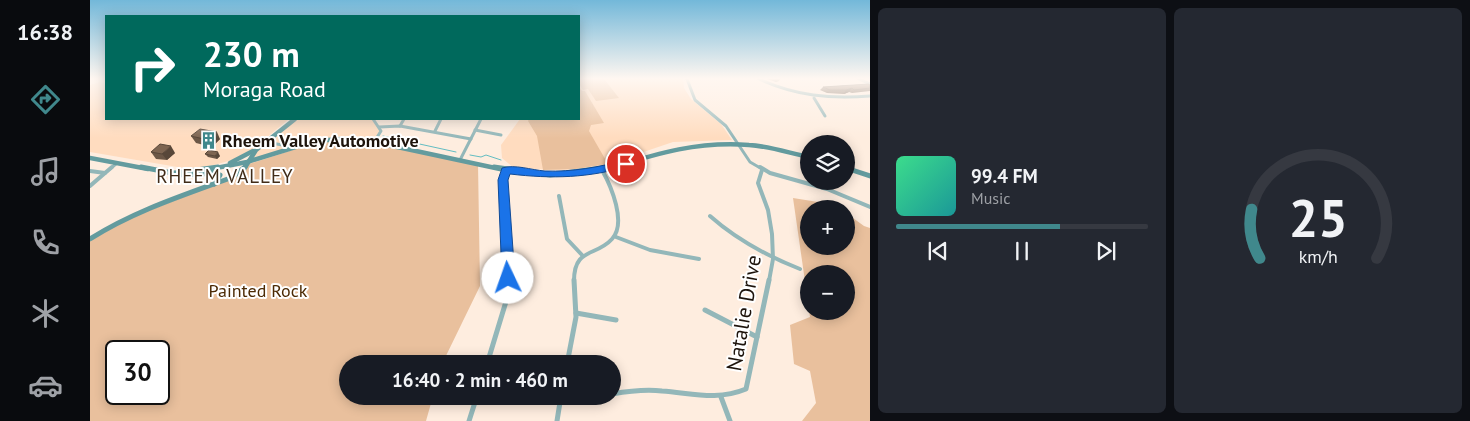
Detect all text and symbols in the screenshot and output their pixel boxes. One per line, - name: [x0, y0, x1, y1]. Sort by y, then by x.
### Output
- text: 16:38: [17, 18, 73, 46]
- text: 230 m: [203, 31, 300, 77]
- icon: right: [120, 35, 185, 100]
- text: Moraga Road: [203, 75, 326, 103]
- icon: directions: [28, 82, 63, 117]
- place label: Rheem Valley Automotive: [222, 129, 419, 152]
- building icon: Rheem Valley Automotive: [198, 131, 218, 151]
- map controls: [800, 135, 855, 320]
- button: layers: [800, 135, 855, 190]
- pin: [605, 143, 647, 185]
- icon: arrive: [612, 150, 640, 178]
- icon: music: [28, 154, 63, 189]
- district label: RHEEM VALLEY: [156, 164, 294, 188]
- text: 99.4 FM: [971, 164, 1038, 188]
- text: 25: [1289, 184, 1347, 251]
- text: Music: [971, 188, 1011, 208]
- button: +: [800, 200, 855, 255]
- icon: phone: [28, 225, 63, 260]
- icon: previous: [924, 237, 952, 265]
- icon: pause: [1008, 237, 1036, 265]
- icon: next: [1092, 237, 1120, 265]
- text: km/h: [1298, 245, 1338, 268]
- position arrow: [481, 251, 533, 303]
- street label: Natalie Drive: [720, 253, 767, 373]
- button: −: [800, 265, 855, 320]
- park label: Painted Rock: [209, 279, 308, 302]
- icon: climate: [28, 296, 63, 331]
- speed limit sign: 30: [105, 340, 170, 405]
- icon: car: [28, 368, 63, 403]
- text: 16:40 · 2 min · 460 m: [392, 368, 568, 392]

